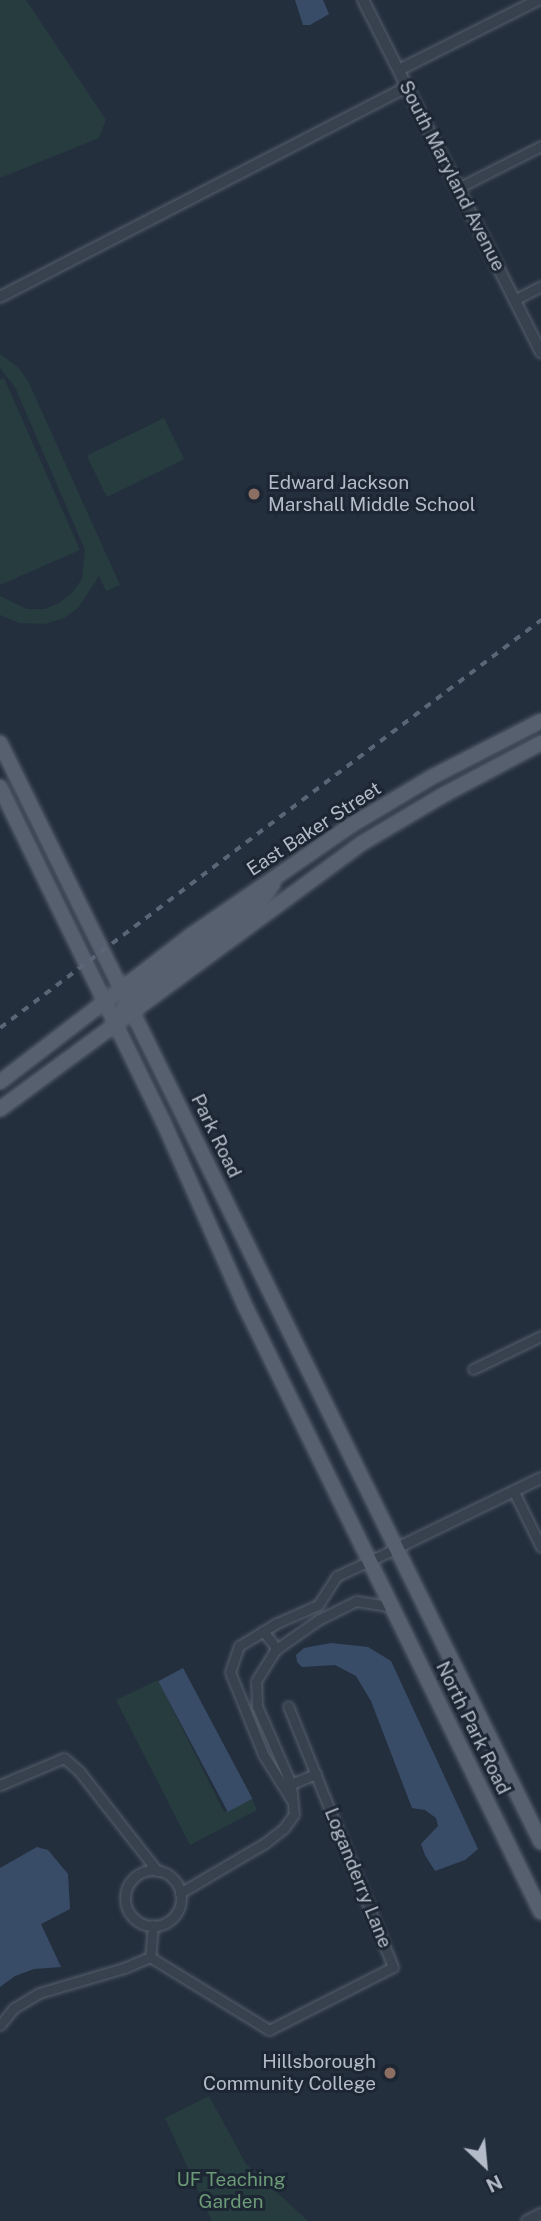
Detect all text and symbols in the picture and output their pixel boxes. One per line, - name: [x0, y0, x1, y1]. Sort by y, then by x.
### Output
- street label: South Maryland Avenue: [394, 77, 510, 275]
- place label: Edward Jackson Marshall Middle School: [268, 472, 476, 516]
- marker: Edward Jackson Marshall Middle School: [246, 486, 262, 502]
- street label: East Baker Street: [243, 777, 385, 881]
- street label: Park Road: [186, 1090, 246, 1182]
- street label: North Park Road: [431, 1658, 515, 1798]
- street label: Loganderry Lane: [319, 1805, 397, 1951]
- place label: Hillsborough Community College: [203, 2051, 376, 2095]
- marker: Hillsborough Community College: [382, 2065, 398, 2081]
- north arrow: [450, 2130, 520, 2200]
- park label: UF Teaching Garden: [176, 2169, 286, 2213]
- text: N: [483, 2171, 506, 2197]

